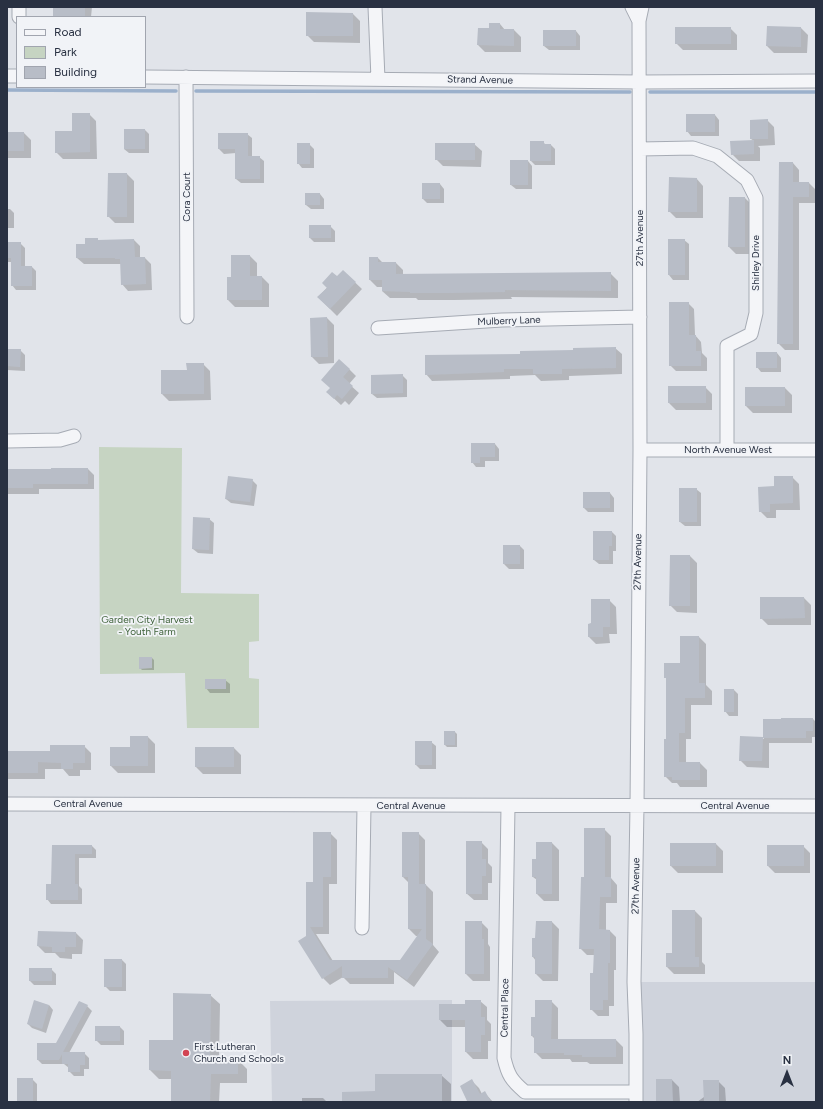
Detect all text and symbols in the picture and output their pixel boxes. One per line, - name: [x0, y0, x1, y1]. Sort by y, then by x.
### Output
- legend: [16, 16, 146, 88]
- text: Road: [54, 25, 82, 39]
- text: Park: [54, 45, 77, 59]
- text: Building: [54, 65, 97, 79]
- street label: Strand Avenue: [447, 73, 513, 87]
- street label: Cora Court: [181, 172, 193, 222]
- street label: 27th Avenue: [634, 210, 646, 266]
- street label: Shirley Drive: [750, 235, 762, 291]
- street label: Mulberry Lane: [477, 314, 541, 328]
- street label: North Avenue West: [684, 444, 772, 456]
- street label: 27th Avenue: [632, 534, 644, 590]
- park label: Garden City Harvest - Youth Farm: [101, 614, 193, 638]
- street label: Central Avenue: [54, 798, 122, 810]
- street label: Central Avenue: [377, 800, 445, 812]
- street label: Central Avenue: [701, 800, 769, 812]
- street label: 27th Avenue: [630, 858, 642, 914]
- street label: Central Place: [498, 978, 512, 1038]
- place label: First Lutheran Church and Schools: [194, 1041, 284, 1064]
- marker: First Lutheran Church and Schools: [181, 1048, 191, 1058]
- north arrow: [767, 1053, 807, 1093]
- text: N: [783, 1054, 791, 1067]

